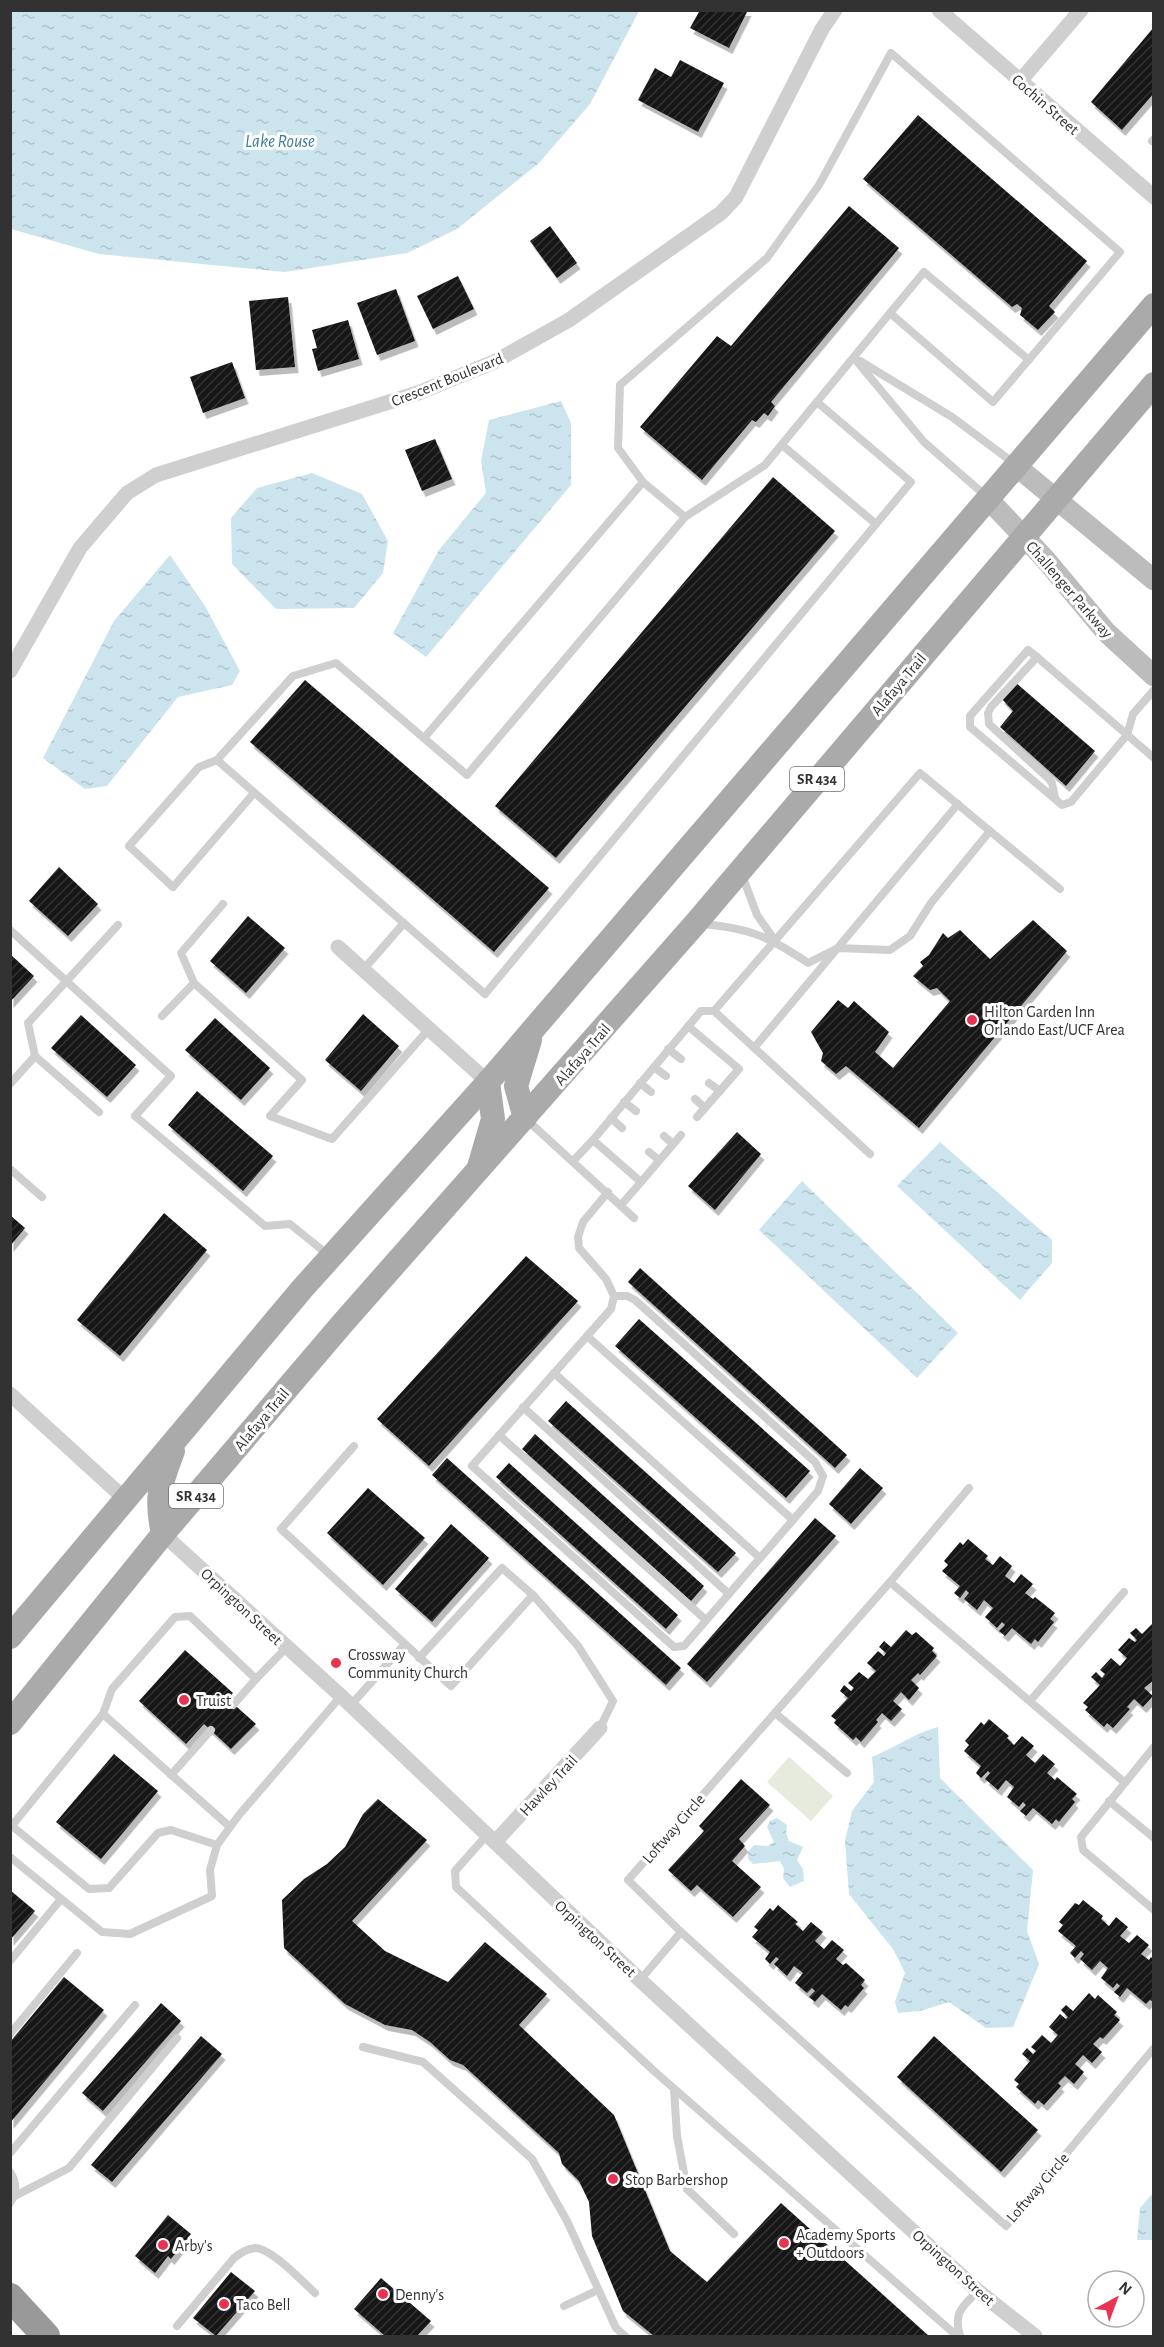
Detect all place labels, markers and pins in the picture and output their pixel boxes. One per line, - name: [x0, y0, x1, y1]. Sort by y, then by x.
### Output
- place label: Hilton Garden Inn Orlando East/UCF Area: [984, 1004, 1125, 1038]
- marker: Hilton Garden Inn Orlando East/UCF Area: [965, 1013, 979, 1027]
- place label: Crossway Community Church: [348, 1647, 468, 1682]
- marker: Crossway Community Church: [329, 1656, 343, 1670]
- marker: Truist: [177, 1693, 191, 1707]
- place label: Truist: [196, 1693, 231, 1709]
- marker: Stop Barbershop: [606, 2172, 620, 2186]
- place label: Stop Barbershop: [625, 2172, 728, 2188]
- place label: Academy Sports + Outdoors: [796, 2227, 896, 2261]
- marker: Academy Sports + Outdoors: [777, 2236, 791, 2250]
- marker: Arby's: [156, 2238, 170, 2252]
- place label: Arby's: [175, 2238, 213, 2255]
- marker: Denny's: [376, 2287, 390, 2301]
- place label: Denny's: [395, 2287, 444, 2304]
- marker: Taco Bell: [217, 2297, 231, 2311]
- place label: Taco Bell: [236, 2297, 291, 2313]

